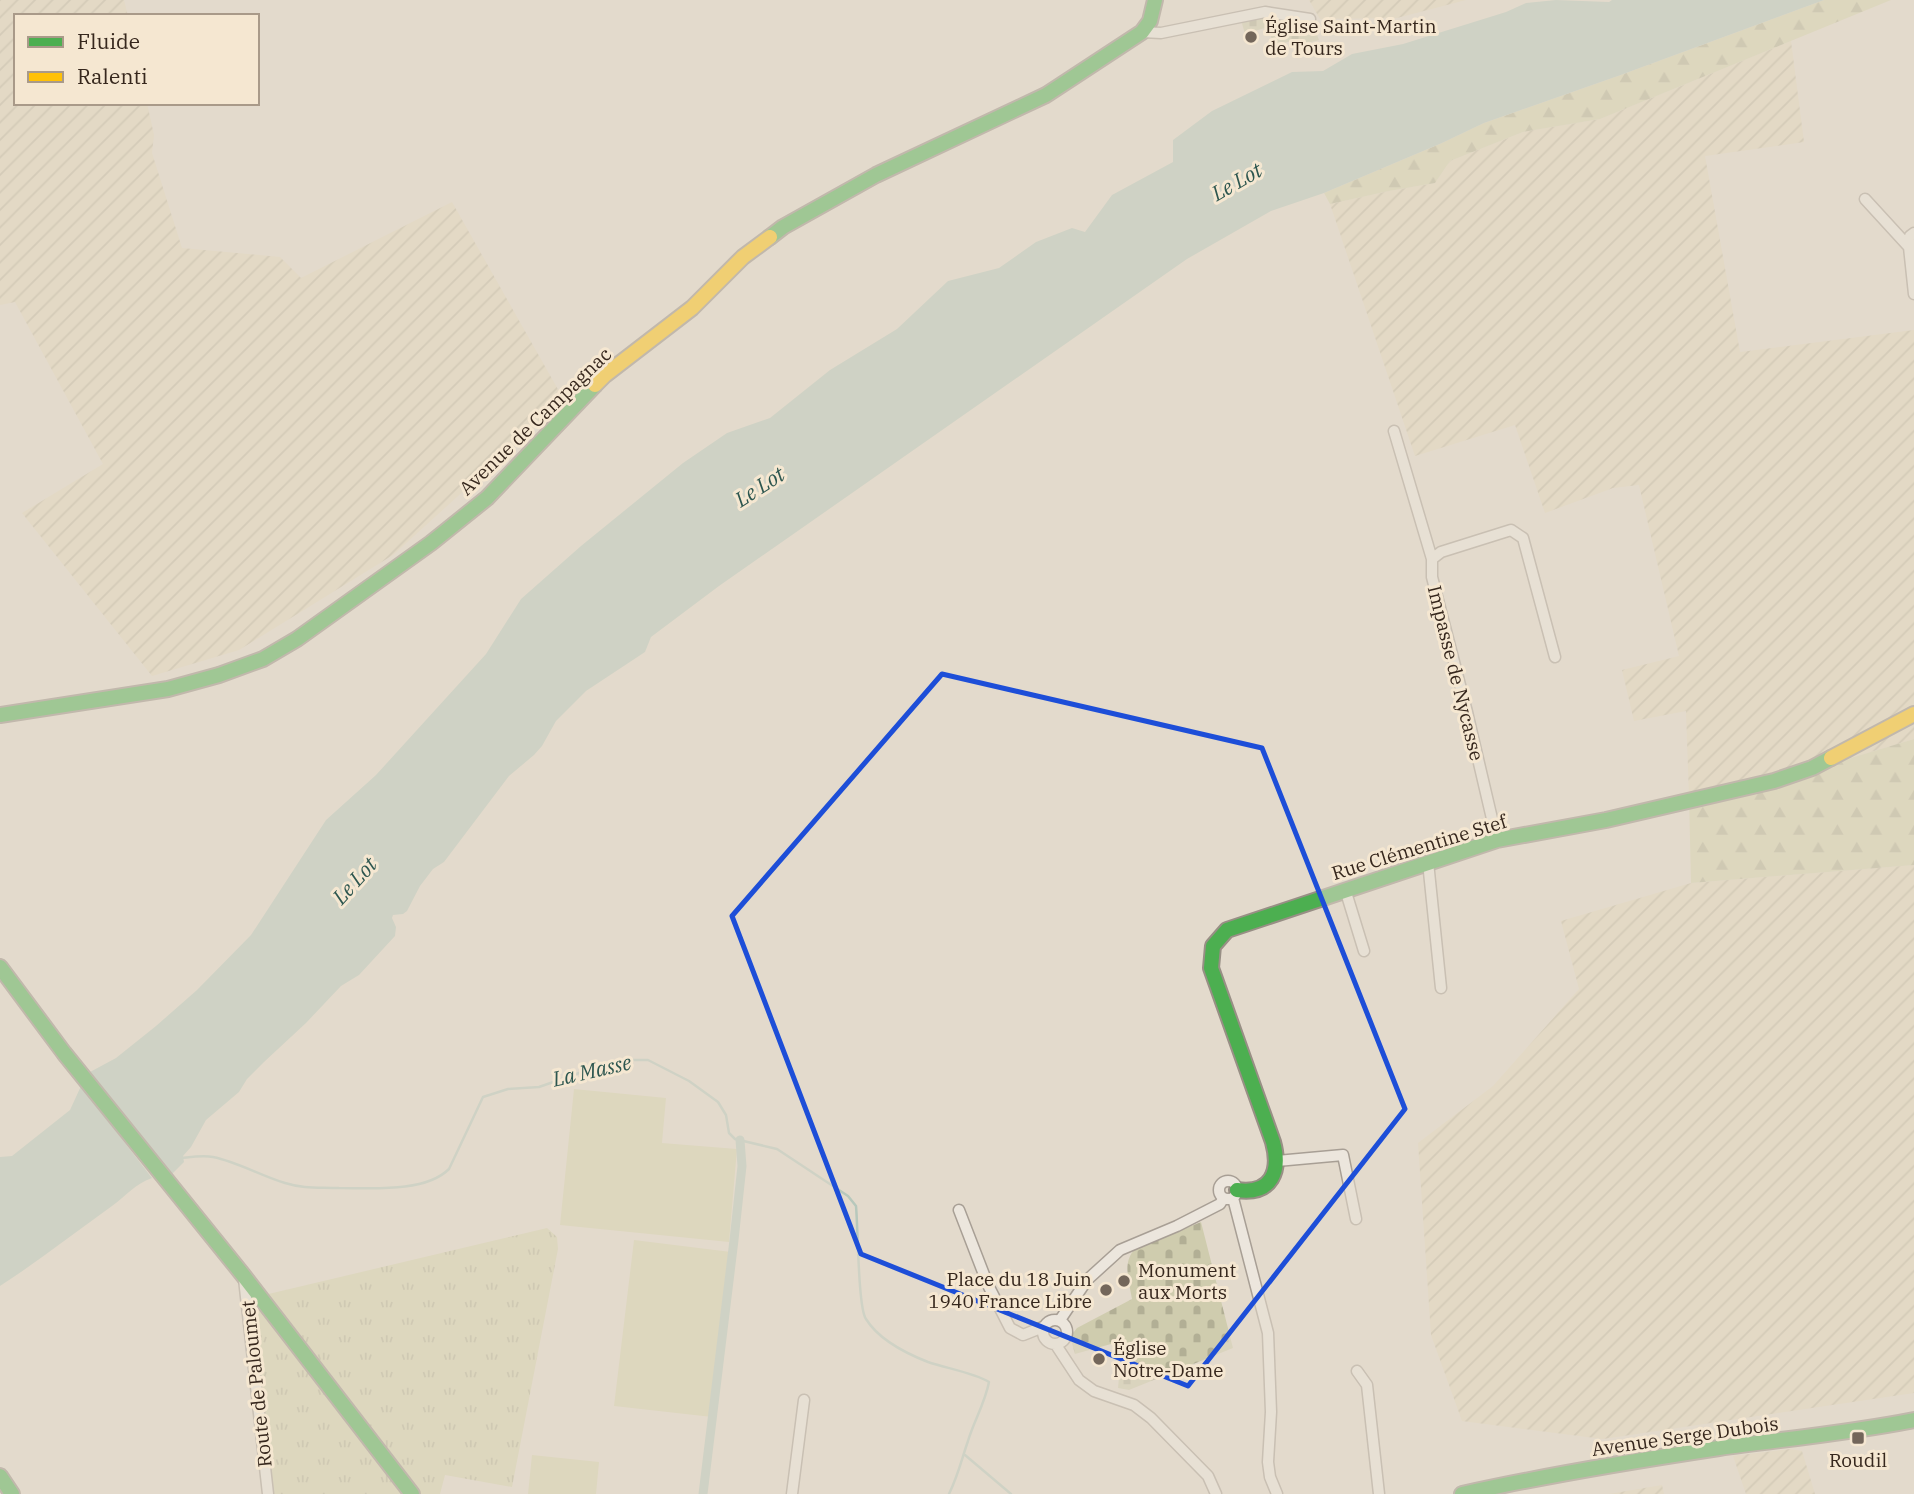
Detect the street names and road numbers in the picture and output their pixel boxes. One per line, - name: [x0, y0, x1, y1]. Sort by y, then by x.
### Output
- street label: Avenue de Campagnac: [454, 342, 616, 500]
- street label: Impasse de Nycasse: [1423, 583, 1489, 763]
- street label: Rue Clémentine Stef: [1329, 809, 1511, 885]
- street label: Route de Paloumet: [235, 1299, 277, 1469]
- street label: Avenue Serge Dubois: [1590, 1411, 1780, 1461]

